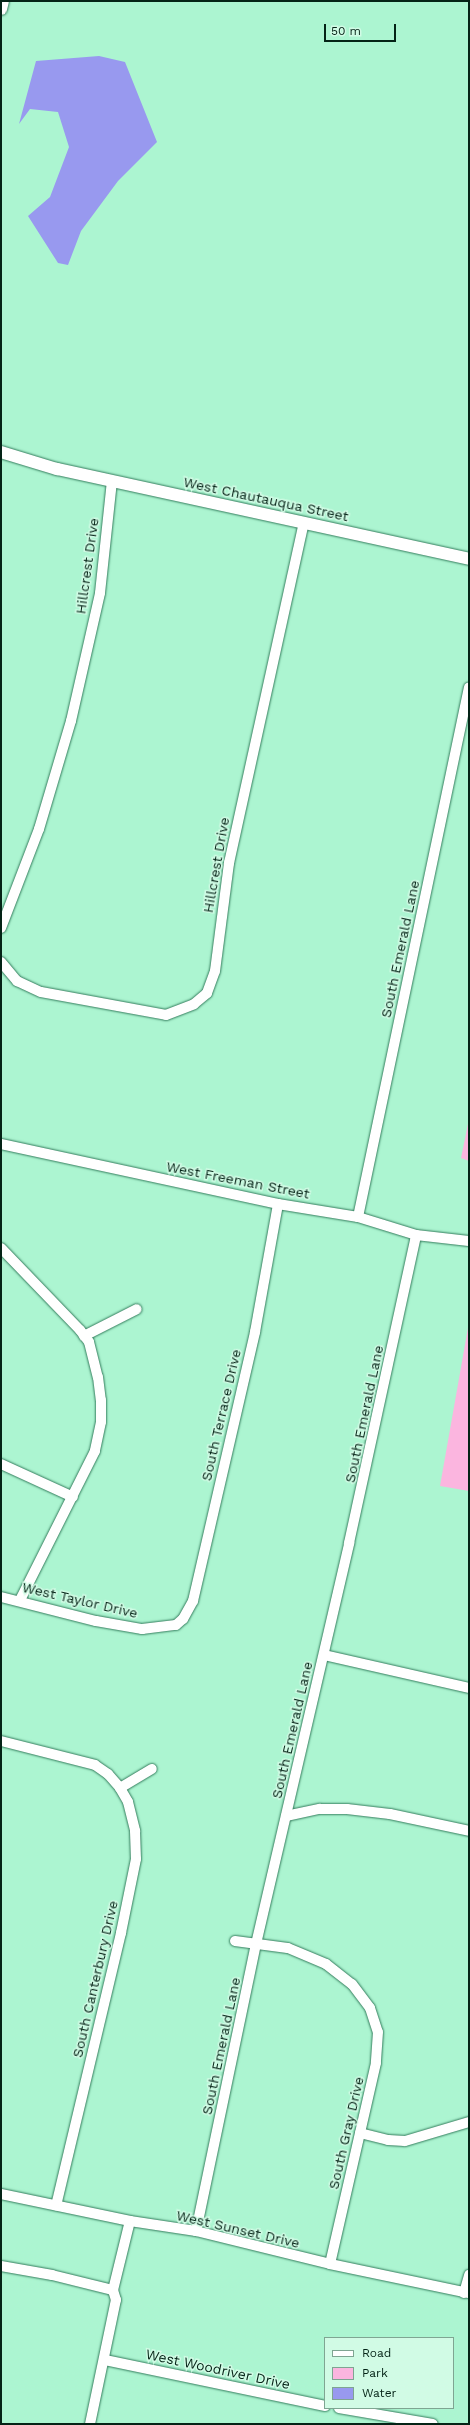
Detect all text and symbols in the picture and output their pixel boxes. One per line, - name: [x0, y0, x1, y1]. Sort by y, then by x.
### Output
- scale bar: [326, 16, 398, 42]
- text: 50 m: [331, 24, 361, 38]
- street label: West Chautauqua Street: [182, 473, 350, 525]
- street label: Hillcrest Drive: [72, 517, 102, 615]
- street label: Hillcrest Drive: [199, 816, 233, 914]
- street label: South Emerald Lane: [377, 879, 423, 1019]
- street label: West Freeman Street: [165, 1158, 311, 1202]
- street label: South Emerald Lane: [341, 1344, 387, 1484]
- street label: South Terrace Drive: [198, 1347, 244, 1483]
- street label: West Taylor Drive: [20, 1578, 140, 1622]
- street label: South Emerald Lane: [268, 1660, 316, 1800]
- street label: South Canterbury Drive: [69, 1899, 121, 2059]
- street label: South Emerald Lane: [198, 1976, 244, 2116]
- street label: South Gray Drive: [325, 2075, 367, 2191]
- street label: West Sunset Drive: [175, 2207, 301, 2251]
- legend: [324, 2337, 454, 2409]
- street label: West Woodriver Drive: [144, 2345, 292, 2393]
- text: Road: [362, 2346, 391, 2360]
- text: Park: [362, 2366, 388, 2380]
- text: Water: [362, 2386, 396, 2400]

